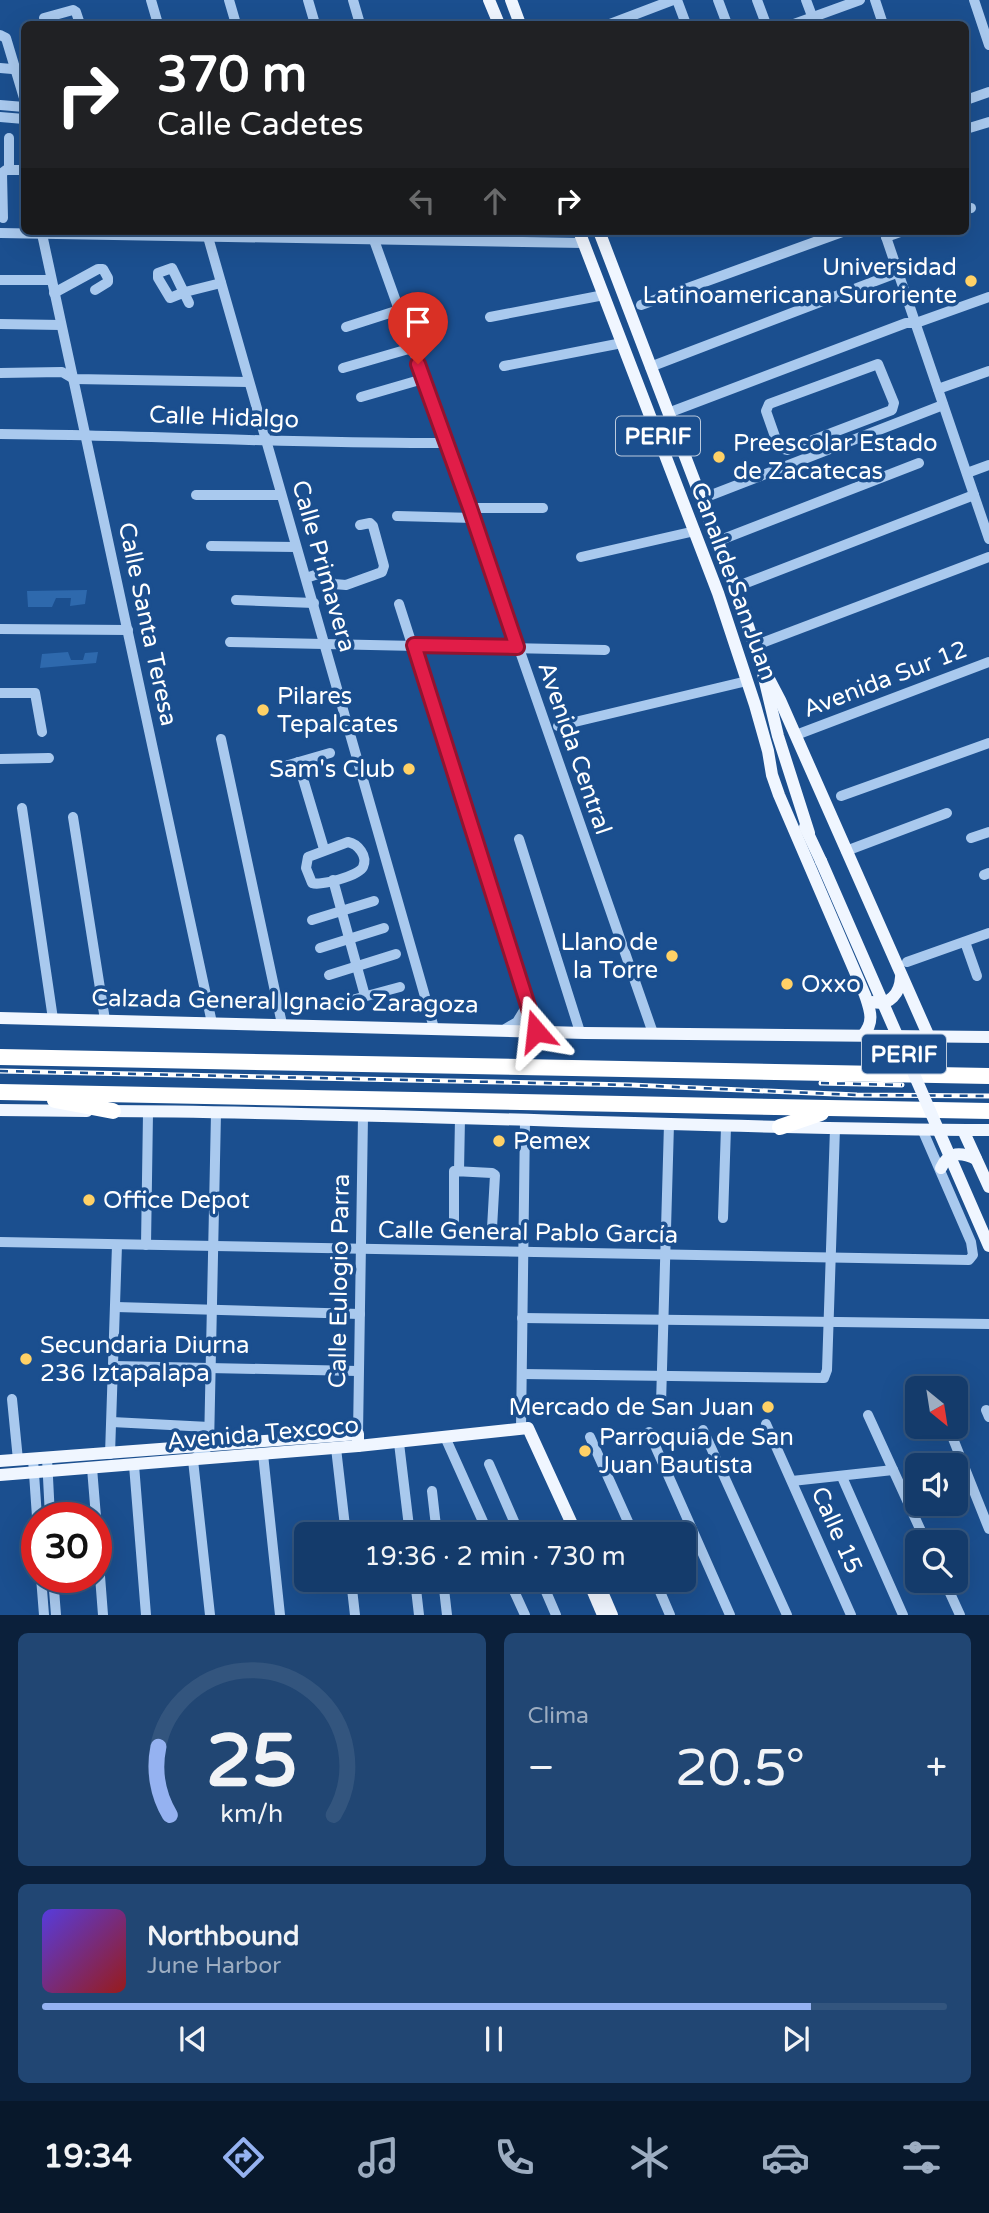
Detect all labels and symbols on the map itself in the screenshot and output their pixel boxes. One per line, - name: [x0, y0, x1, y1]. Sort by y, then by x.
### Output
- place label: Universidad Latinoamericana Suroriente: [642, 253, 957, 310]
- marker: Universidad Latinoamericana Suroriente: [963, 273, 979, 289]
- pin: [388, 292, 448, 364]
- street label: Calle Hidalgo: [148, 400, 300, 435]
- road number: PERIF: [616, 416, 700, 456]
- place label: Preescolar Estado de Zacatecas: [733, 429, 938, 486]
- marker: Preescolar Estado de Zacatecas: [711, 449, 727, 465]
- street label: Calle Primavera: [285, 477, 362, 655]
- street label: Canal de San Juan: [684, 478, 783, 684]
- street label: Calle Santa Teresa: [112, 520, 183, 729]
- street label: Avenida Sur 12: [799, 635, 971, 724]
- street label: Avenida Central: [531, 658, 618, 838]
- place label: Pilares Tepalcates: [277, 682, 398, 739]
- marker: Pilares Tepalcates: [255, 702, 271, 718]
- place label: Sam's Club: [269, 755, 395, 784]
- marker: Sam's Club: [401, 761, 417, 777]
- place label: Llano de la Torre: [561, 928, 658, 985]
- marker: Llano de la Torre: [664, 948, 680, 964]
- place label: Oxxo: [801, 970, 861, 999]
- marker: Oxxo: [779, 976, 795, 992]
- street label: Calzada General Ignacio Zaragoza: [91, 984, 479, 1019]
- position arrow: [499, 994, 573, 1068]
- road number: PERIF: [862, 1035, 946, 1074]
- place label: Pemex: [513, 1127, 591, 1156]
- marker: Pemex: [491, 1133, 507, 1149]
- street label: Calle Eulogio Parra: [323, 1173, 356, 1389]
- place label: Office Depot: [103, 1186, 250, 1215]
- marker: Office Depot: [81, 1192, 97, 1208]
- street label: Calle General Pablo García: [378, 1215, 678, 1250]
- place label: Secundaria Diurna 236 Iztapalapa: [40, 1331, 250, 1388]
- marker: Secundaria Diurna 236 Iztapalapa: [18, 1351, 34, 1367]
- north arrow: [905, 1376, 968, 1438]
- place label: Mercado de San Juan: [508, 1393, 754, 1422]
- marker: Mercado de San Juan: [760, 1399, 776, 1415]
- street label: Avenida Texcoco: [166, 1411, 360, 1456]
- place label: Parroquia de San Juan Bautista: [599, 1423, 794, 1480]
- marker: Parroquia de San Juan Bautista: [577, 1443, 593, 1459]
- street label: Calle 15: [805, 1482, 869, 1578]
- speed limit sign: 30: [21, 1502, 112, 1593]

